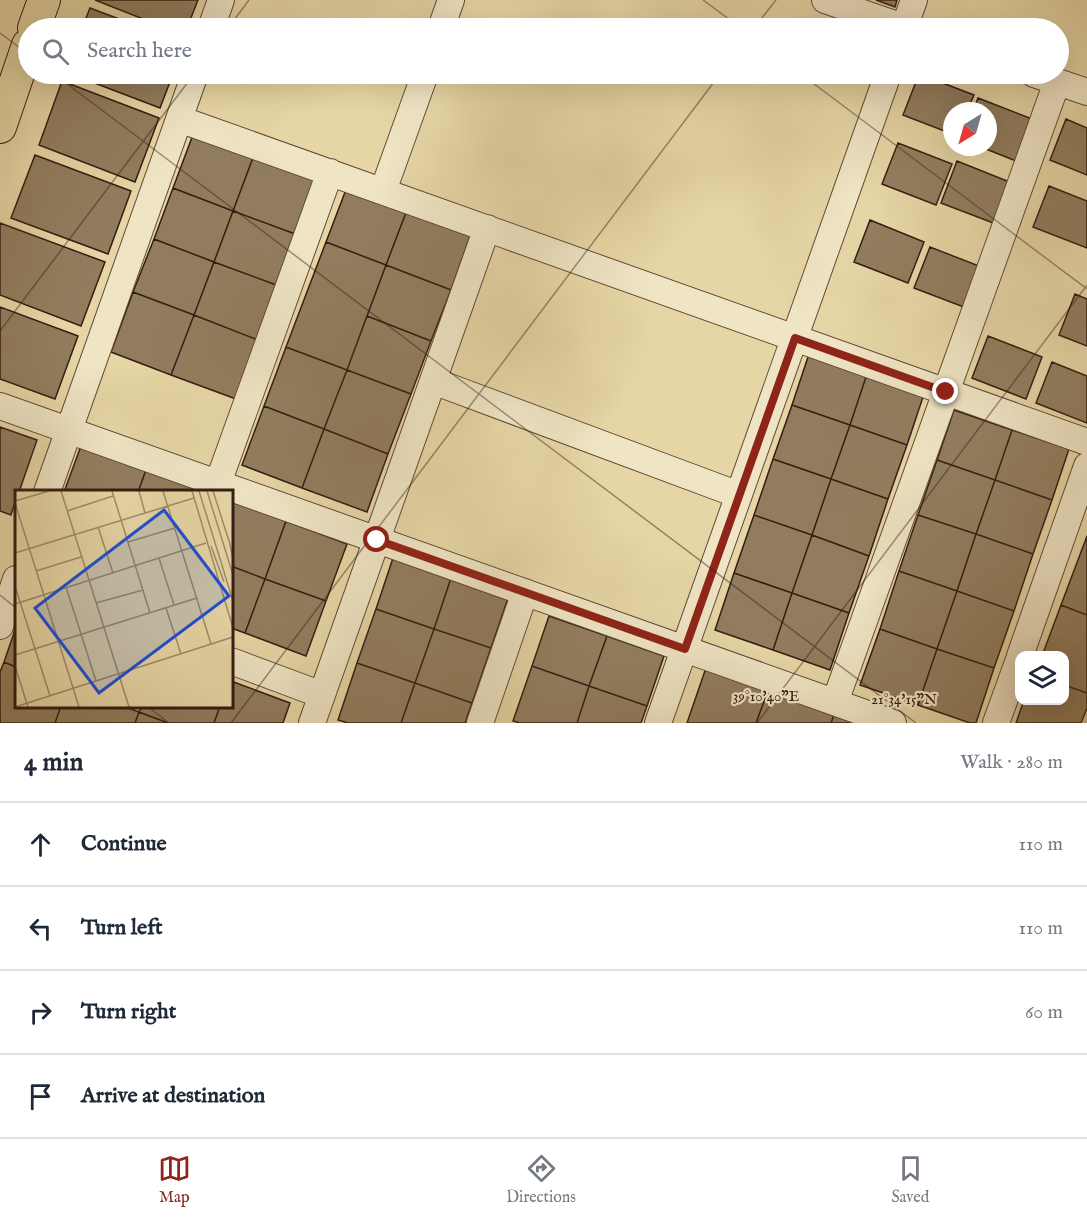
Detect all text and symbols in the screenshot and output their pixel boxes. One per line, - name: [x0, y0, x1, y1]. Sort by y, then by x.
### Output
- search box: [18, 18, 1069, 84]
- icon: search: [39, 35, 72, 68]
- text: Search here: [87, 37, 192, 65]
- north arrow: [943, 102, 997, 156]
- route end: [932, 378, 958, 404]
- inset map: [15, 490, 232, 708]
- route start: [363, 526, 389, 552]
- map controls: [1015, 651, 1069, 705]
- button: layers: [1015, 651, 1069, 705]
- text: 39°10'40"E: [733, 687, 799, 706]
- text: 21°34'15"N: [871, 690, 937, 709]
- text: 4 min: [24, 746, 83, 779]
- text: Walk · 280 m: [960, 750, 1063, 775]
- icon: ahead: [24, 828, 57, 861]
- text: Continue: [81, 830, 167, 858]
- text: 110 m: [1019, 832, 1063, 857]
- icon: left: [24, 912, 57, 945]
- text: Turn left: [81, 914, 163, 942]
- text: 110 m: [1019, 916, 1063, 941]
- icon: right: [24, 996, 57, 1029]
- text: Turn right: [81, 998, 176, 1026]
- text: 60 m: [1025, 1000, 1063, 1025]
- icon: arrive: [24, 1080, 57, 1113]
- text: Arrive at destination: [81, 1082, 265, 1110]
- tab: Map: [158, 1152, 191, 1208]
- tab: Directions: [506, 1152, 576, 1208]
- tab: Saved: [891, 1152, 929, 1208]

